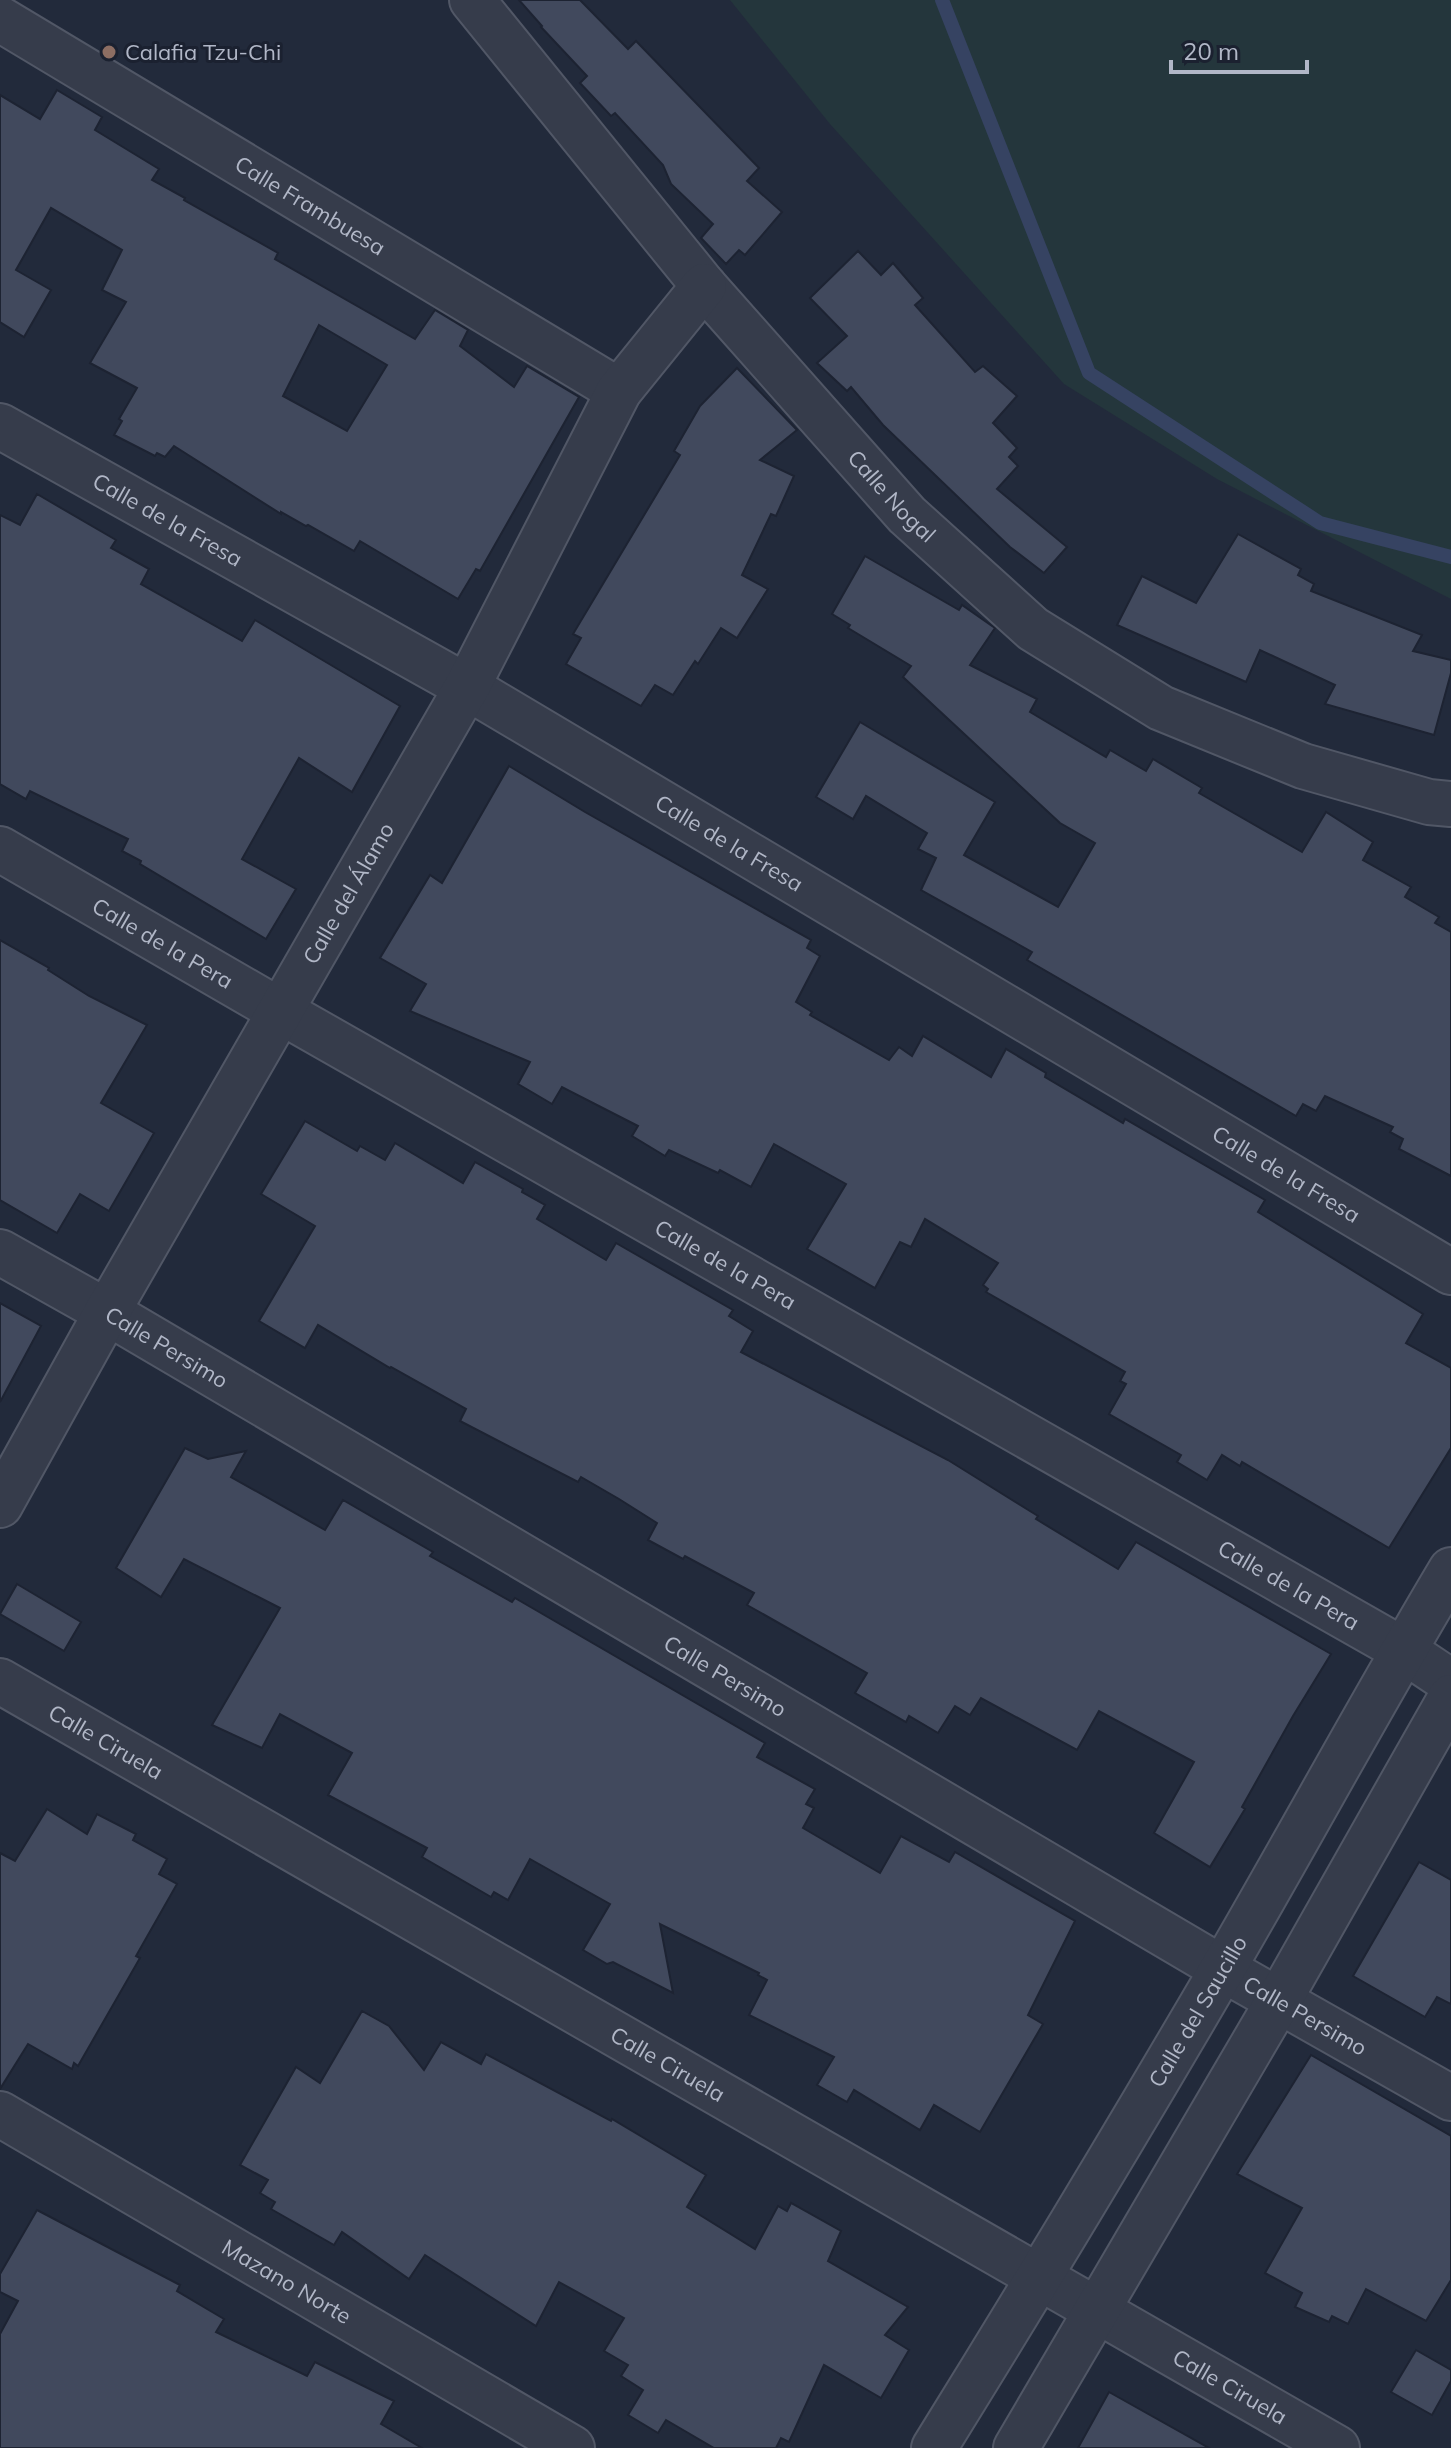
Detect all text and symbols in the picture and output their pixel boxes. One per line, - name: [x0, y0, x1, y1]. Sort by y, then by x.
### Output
- scale bar: [1171, 24, 1307, 74]
- text: 20 m: [1183, 36, 1239, 66]
- place label: Calafia Tzu-Chi: [125, 38, 281, 66]
- marker: Calafia Tzu-Chi: [100, 43, 118, 61]
- street label: Calle Frambuesa: [230, 150, 391, 261]
- street label: Calle Nogal: [842, 444, 942, 548]
- street label: Calle de la Fresa: [88, 467, 247, 573]
- street label: Calle de la Fresa: [650, 788, 808, 898]
- street label: Calle del Álamo: [296, 817, 400, 969]
- street label: Calle de la Pera: [87, 891, 238, 995]
- street label: Calle de la Fresa: [1207, 1119, 1365, 1229]
- street label: Calle de la Pera: [650, 1213, 801, 1316]
- street label: Calle Persimo: [100, 1300, 233, 1394]
- street label: Calle de la Pera: [1213, 1534, 1364, 1636]
- street label: Calle Persimo: [659, 1629, 792, 1723]
- street label: Calle Ciruela: [44, 1698, 168, 1786]
- street label: Calle del Saucillo: [1142, 1931, 1253, 2092]
- street label: Calle Persimo: [1238, 1969, 1372, 2062]
- street label: Calle Ciruela: [606, 2020, 730, 2108]
- street label: Mazano Norte: [217, 2233, 356, 2330]
- street label: Calle Ciruela: [1168, 2343, 1292, 2430]

